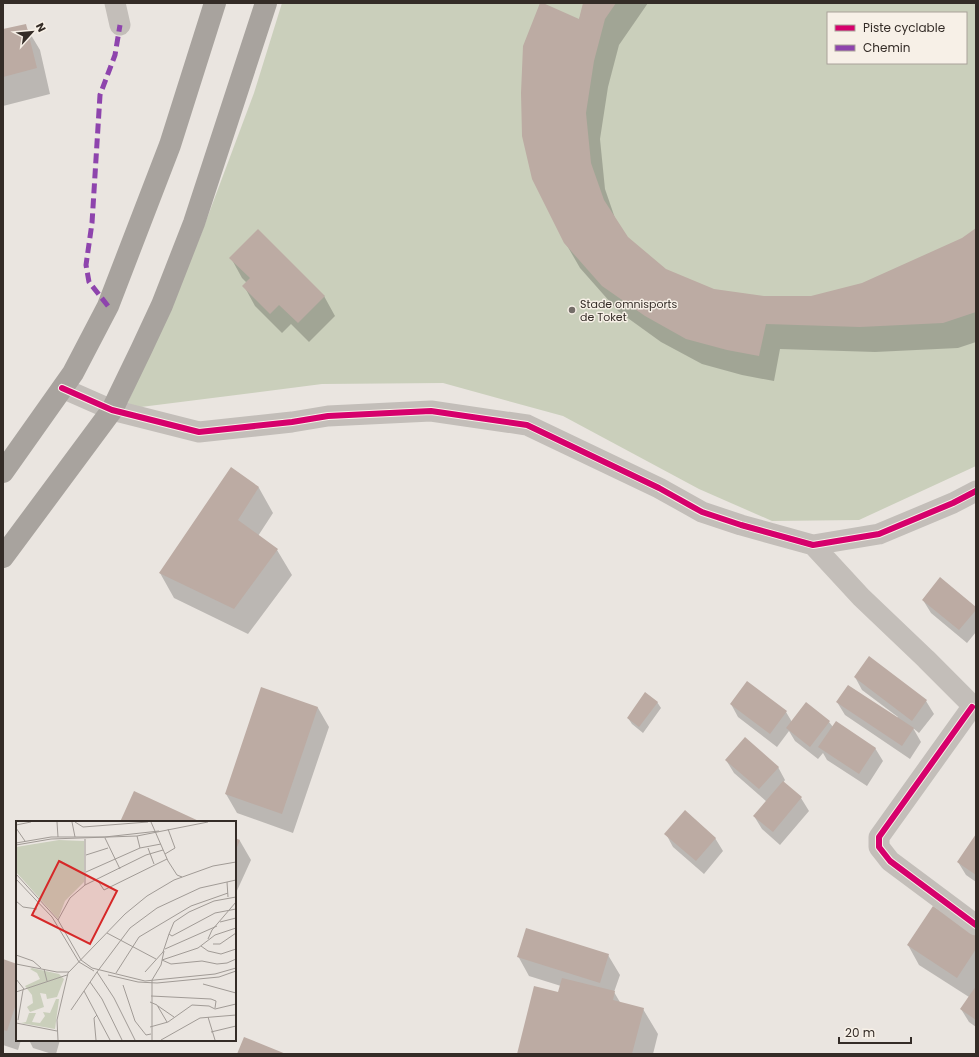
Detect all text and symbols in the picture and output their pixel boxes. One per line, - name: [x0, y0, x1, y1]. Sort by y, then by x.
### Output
- north arrow: [12, 12, 52, 52]
- legend: [827, 12, 967, 64]
- text: Piste cyclable: [863, 19, 945, 36]
- text: N: [32, 20, 50, 35]
- text: Chemin: [863, 39, 910, 56]
- place label: Stade omnisports de Toket: [580, 296, 678, 325]
- marker: Stade omnisports de Toket: [567, 305, 577, 315]
- inset map: [16, 821, 236, 1041]
- scale bar: [839, 1019, 911, 1045]
- text: 20 m: [845, 1024, 875, 1041]

